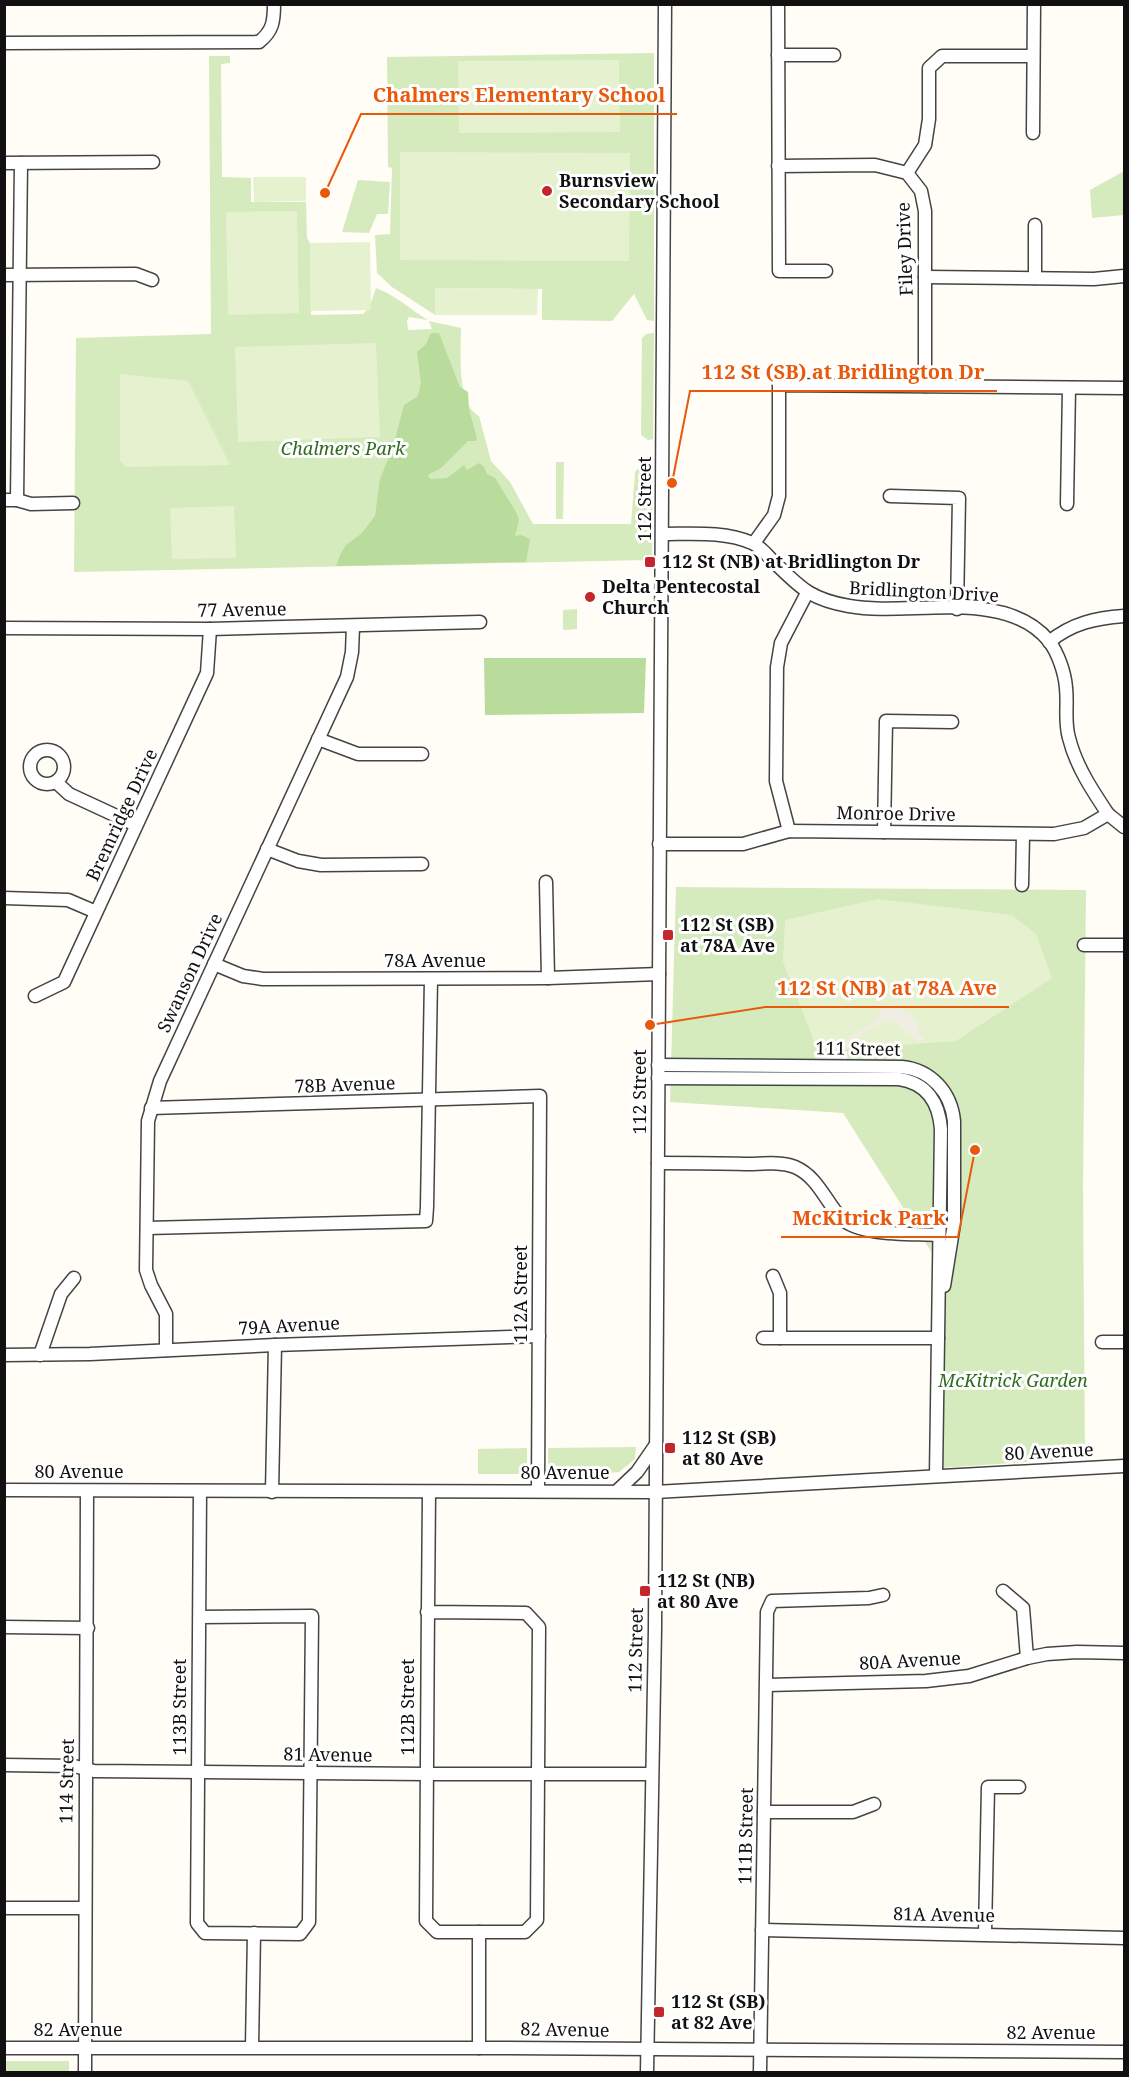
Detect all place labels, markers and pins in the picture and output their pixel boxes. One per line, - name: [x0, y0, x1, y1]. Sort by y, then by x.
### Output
- callout: Chalmers Elementary School: [361, 76, 677, 114]
- place label: Burnsview Secondary School: [559, 168, 720, 213]
- marker: Burnsview Secondary School: [540, 184, 554, 198]
- callout: 112 St (SB) at Bridlington Dr: [690, 353, 997, 391]
- place label: 112 St (NB) at Bridlington Dr: [662, 549, 921, 573]
- marker: 112 St (NB) at Bridlington Dr: [643, 555, 657, 569]
- place label: Delta Pentecostal Church: [602, 574, 761, 619]
- marker: Delta Pentecostal Church: [583, 590, 597, 604]
- place label: 112 St (SB) at 78A Ave: [680, 912, 775, 957]
- marker: 112 St (SB) at 78A Ave: [661, 928, 675, 942]
- callout: 112 St (NB) at 78A Ave: [765, 969, 1009, 1007]
- callout: McKitrick Park: [781, 1199, 958, 1237]
- place label: 112 St (SB) at 80 Ave: [682, 1425, 777, 1470]
- marker: 112 St (SB) at 80 Ave: [663, 1441, 677, 1455]
- place label: 112 St (NB) at 80 Ave: [657, 1568, 755, 1613]
- marker: 112 St (NB) at 80 Ave: [638, 1584, 652, 1598]
- place label: 112 St (SB) at 82 Ave: [671, 1989, 766, 2034]
- marker: 112 St (SB) at 82 Ave: [652, 2005, 666, 2019]

